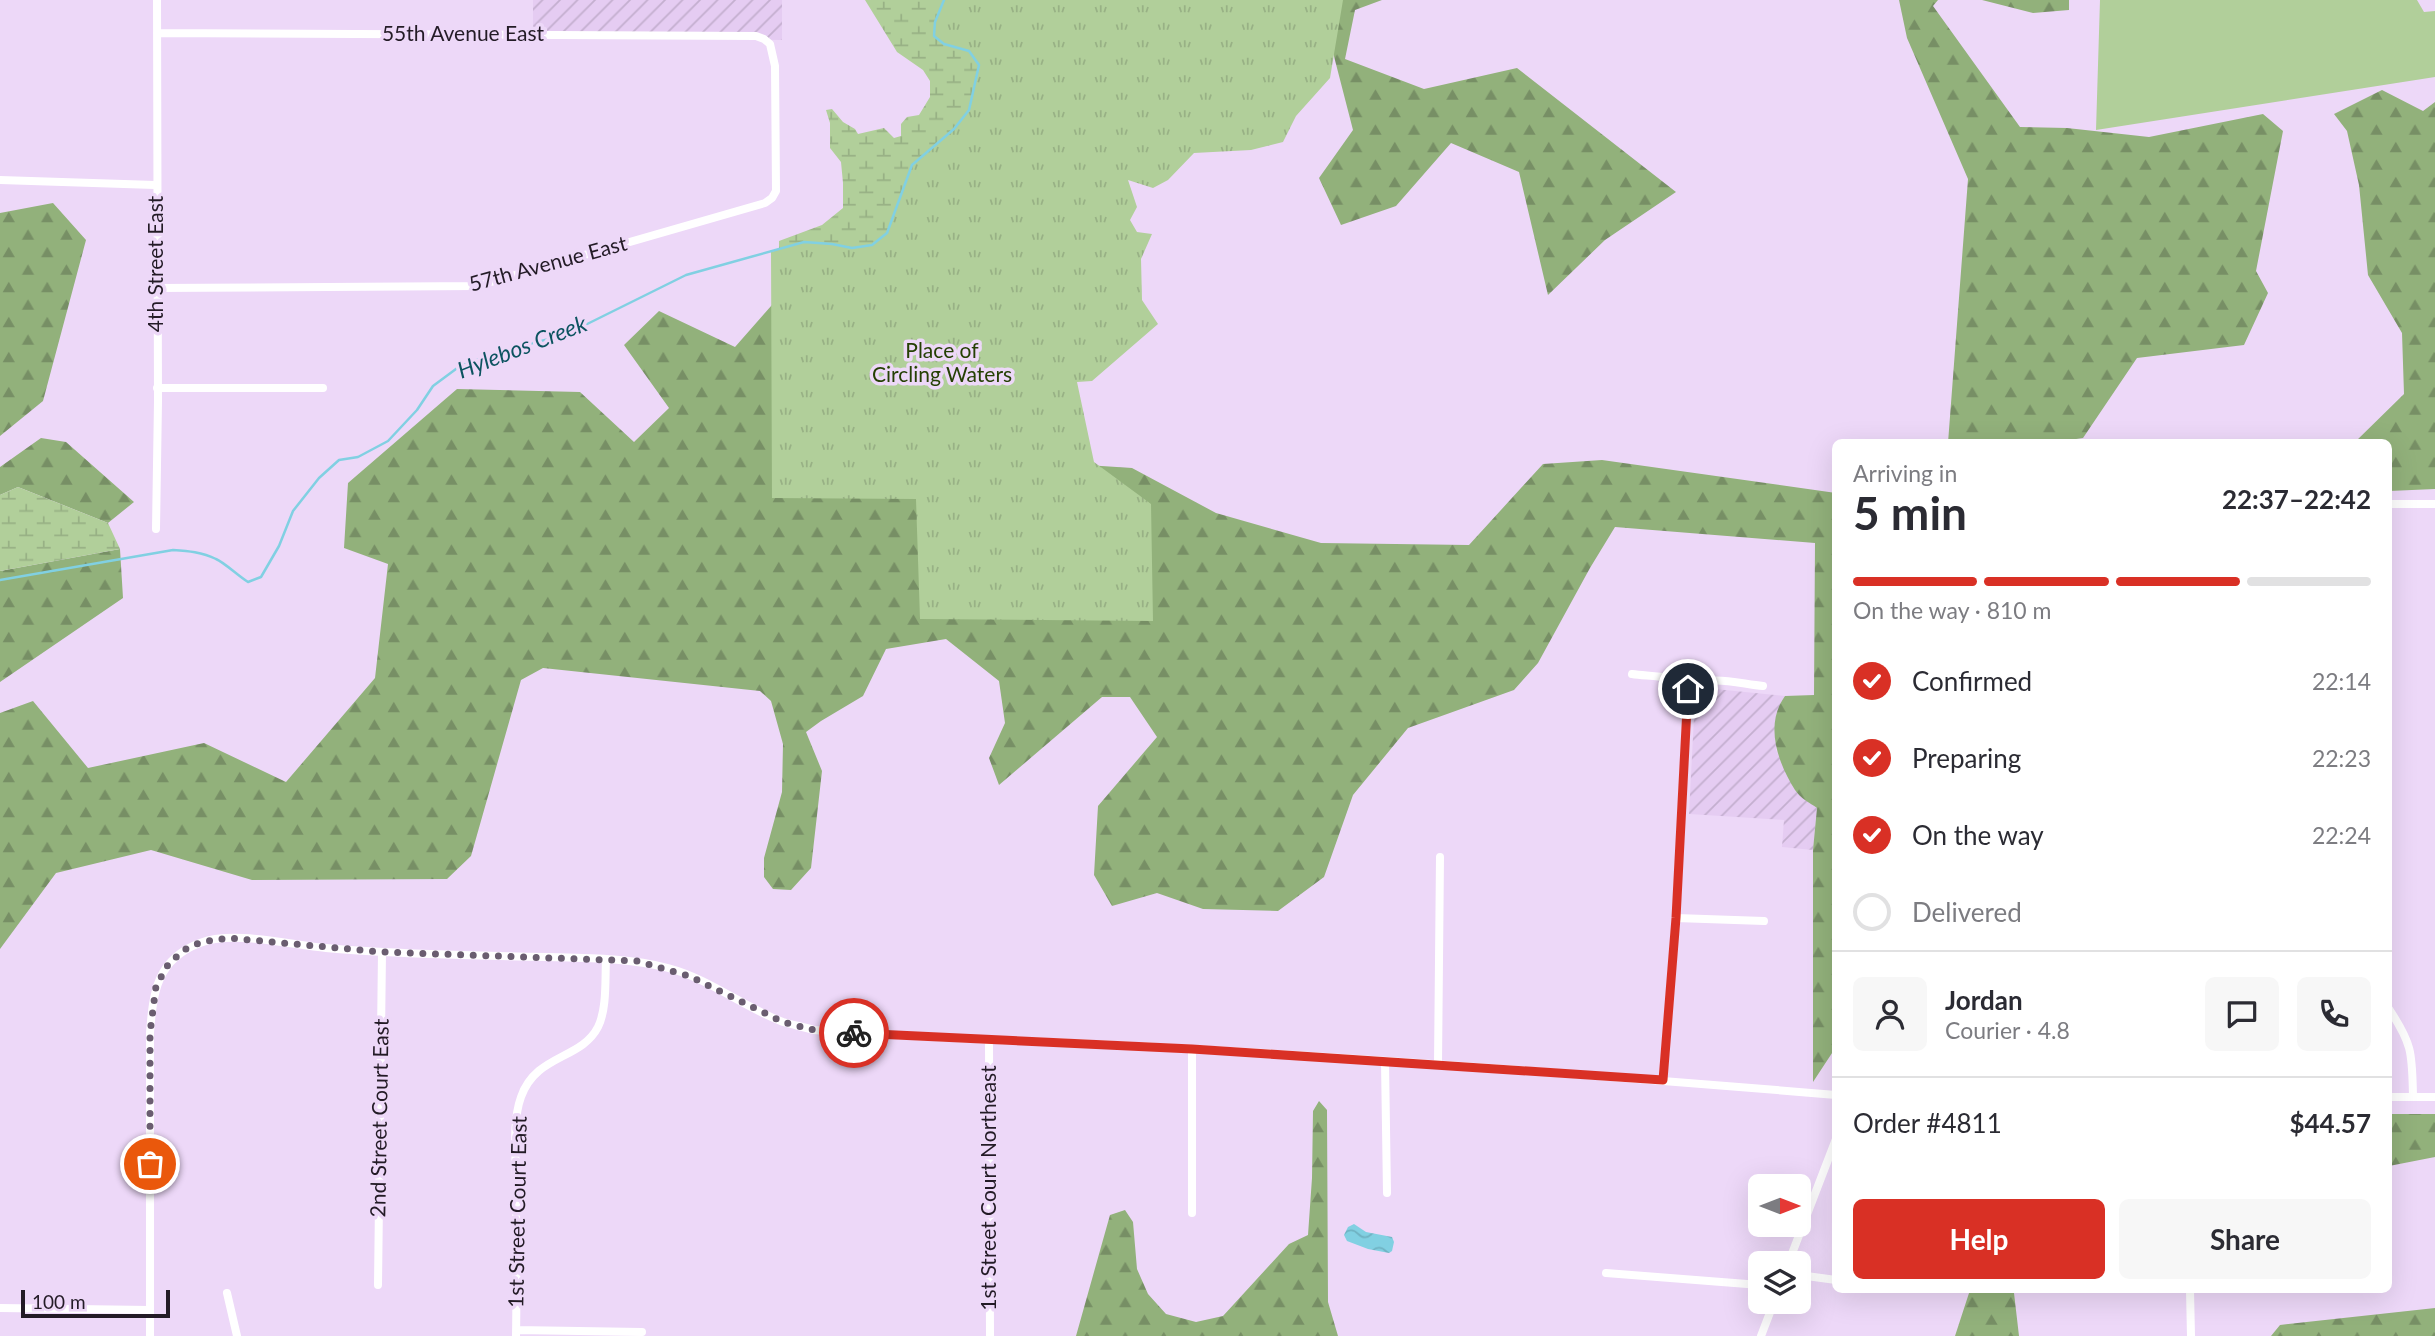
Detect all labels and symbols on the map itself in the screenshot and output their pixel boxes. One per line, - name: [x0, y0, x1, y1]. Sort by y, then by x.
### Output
- street label: 55th Avenue East: [382, 20, 545, 45]
- street label: 4th Street East: [142, 195, 167, 332]
- street label: 57th Avenue East: [466, 229, 630, 296]
- water label: Hylebos Creek: [453, 308, 591, 384]
- park label: Place of Circling Waters: [872, 337, 1012, 386]
- pin: [1658, 659, 1718, 719]
- courier: [819, 998, 889, 1068]
- street label: 2nd Street Court East: [364, 1018, 393, 1218]
- street label: 1st Street Court Northeast: [975, 1065, 1000, 1311]
- street label: 1st Street Court East: [502, 1115, 531, 1308]
- pin: [120, 1134, 180, 1194]
- north arrow: [1748, 1174, 1811, 1237]
- scale bar: [21, 1287, 170, 1319]

